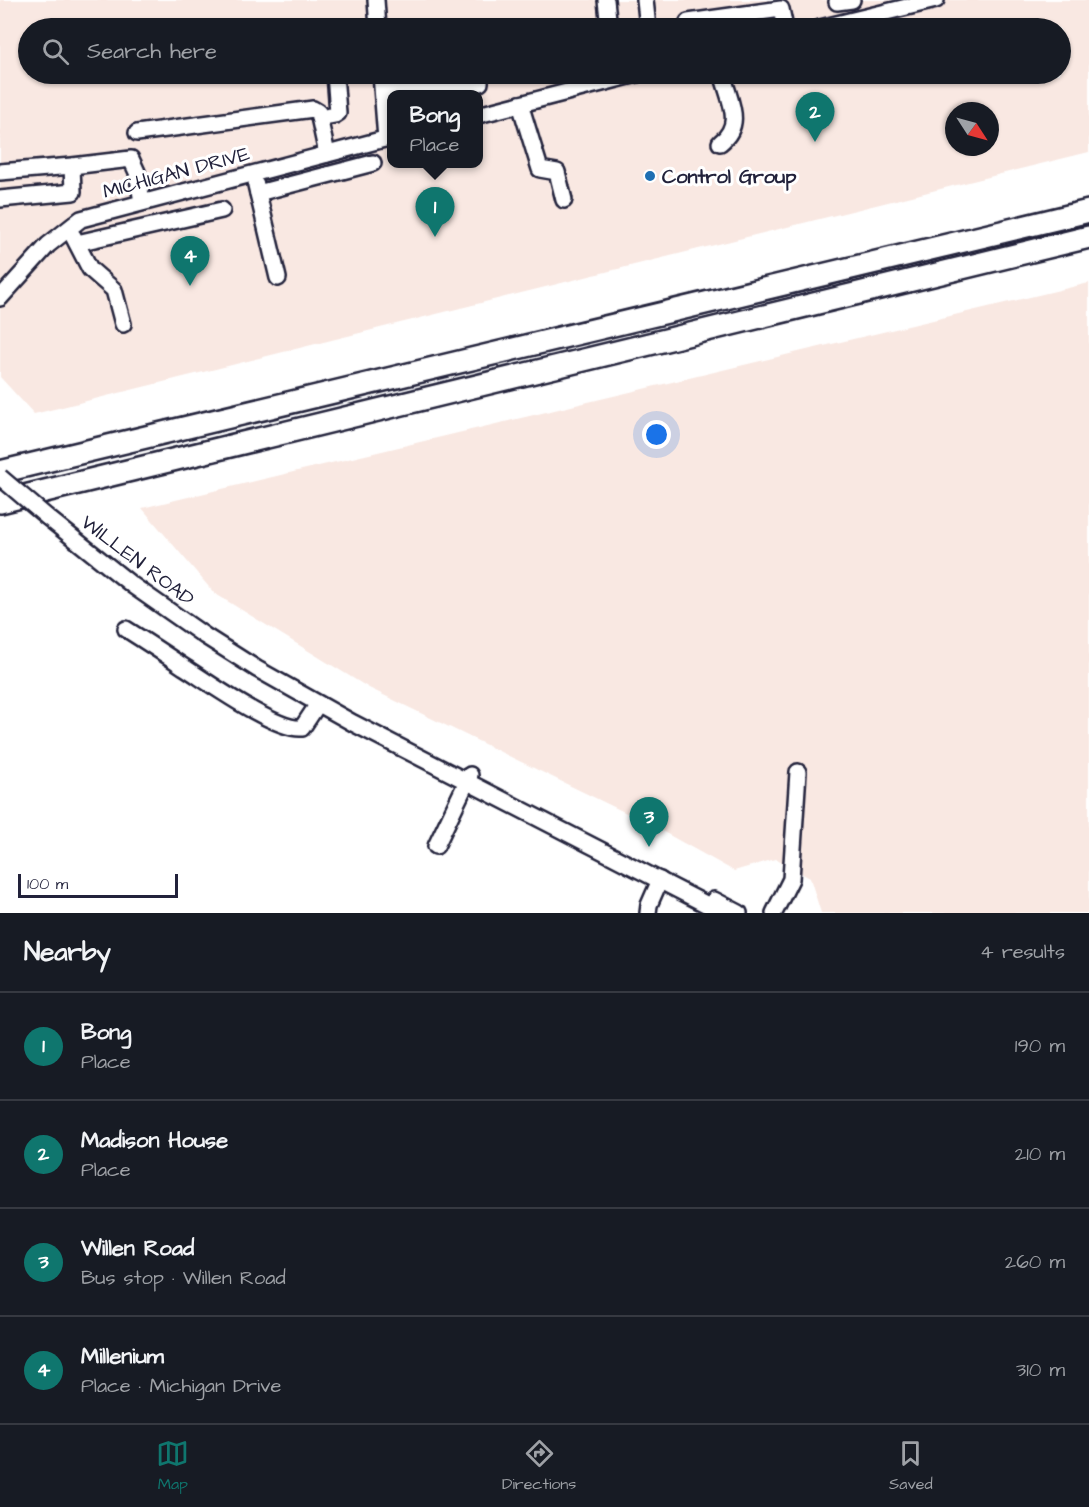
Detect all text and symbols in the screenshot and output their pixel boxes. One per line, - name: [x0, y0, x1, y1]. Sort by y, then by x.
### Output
- search box: [18, 18, 1071, 84]
- icon: search: [39, 35, 72, 68]
- text: Search here: [87, 36, 217, 67]
- popup: [387, 90, 483, 168]
- pin: 2: [796, 92, 834, 142]
- text: Bong: [410, 100, 460, 131]
- north arrow: [945, 102, 999, 156]
- text: Place: [410, 131, 459, 159]
- street label: MICHIGAN DRIVE: [100, 140, 253, 206]
- place label: Control Group: [662, 163, 797, 191]
- marker: Control Group: [643, 169, 657, 183]
- pin: 1: [416, 188, 454, 237]
- pin: 4: [170, 236, 210, 286]
- your location: [642, 420, 671, 449]
- street label: WILLEN ROAD: [75, 509, 200, 613]
- pin: 3: [630, 798, 668, 847]
- scale bar: [18, 871, 178, 898]
- text: 100 m: [27, 873, 68, 895]
- text: Nearby: [24, 934, 111, 970]
- text: 4 results: [980, 938, 1065, 966]
- text: Bong: [81, 1017, 131, 1048]
- text: 1: [42, 1032, 45, 1060]
- text: 190 m: [1015, 1032, 1065, 1060]
- text: Place: [81, 1048, 131, 1076]
- text: Madison House: [81, 1125, 228, 1156]
- text: 2: [38, 1140, 49, 1168]
- text: 210 m: [1015, 1140, 1065, 1168]
- text: Place: [81, 1156, 131, 1184]
- text: Willen Road: [81, 1233, 194, 1264]
- text: 3: [38, 1248, 49, 1276]
- text: 260 m: [1005, 1248, 1065, 1276]
- text: Bus stop · Willen Road: [81, 1264, 286, 1292]
- text: Millenium: [81, 1341, 164, 1372]
- text: 4: [37, 1356, 50, 1384]
- text: 310 m: [1016, 1356, 1065, 1384]
- text: Place · Michigan Drive: [81, 1372, 281, 1400]
- tab: Map: [156, 1437, 189, 1495]
- tab: Directions: [502, 1437, 576, 1495]
- tab: Saved: [889, 1437, 933, 1495]

